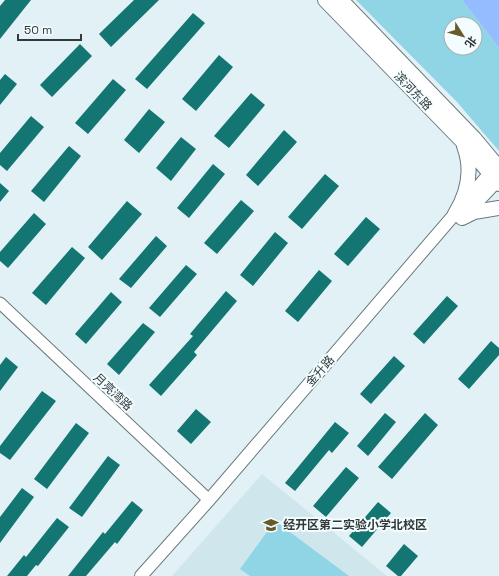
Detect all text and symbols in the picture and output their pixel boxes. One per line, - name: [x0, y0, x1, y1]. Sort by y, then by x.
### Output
- scale bar: [18, 16, 81, 42]
- north arrow: [443, 16, 483, 56]
- text: 50 m: [24, 22, 52, 38]
- text: 北: [462, 33, 480, 51]
- street label: 滨河东路: [391, 68, 435, 114]
- street label: 金升路: [302, 352, 338, 390]
- street label: 月亮湾路: [90, 370, 136, 414]
- school or university icon: 经开区第二实验小学北校区: [262, 516, 280, 534]
- place label: 经开区第二实验小学北校区: [283, 517, 427, 533]

